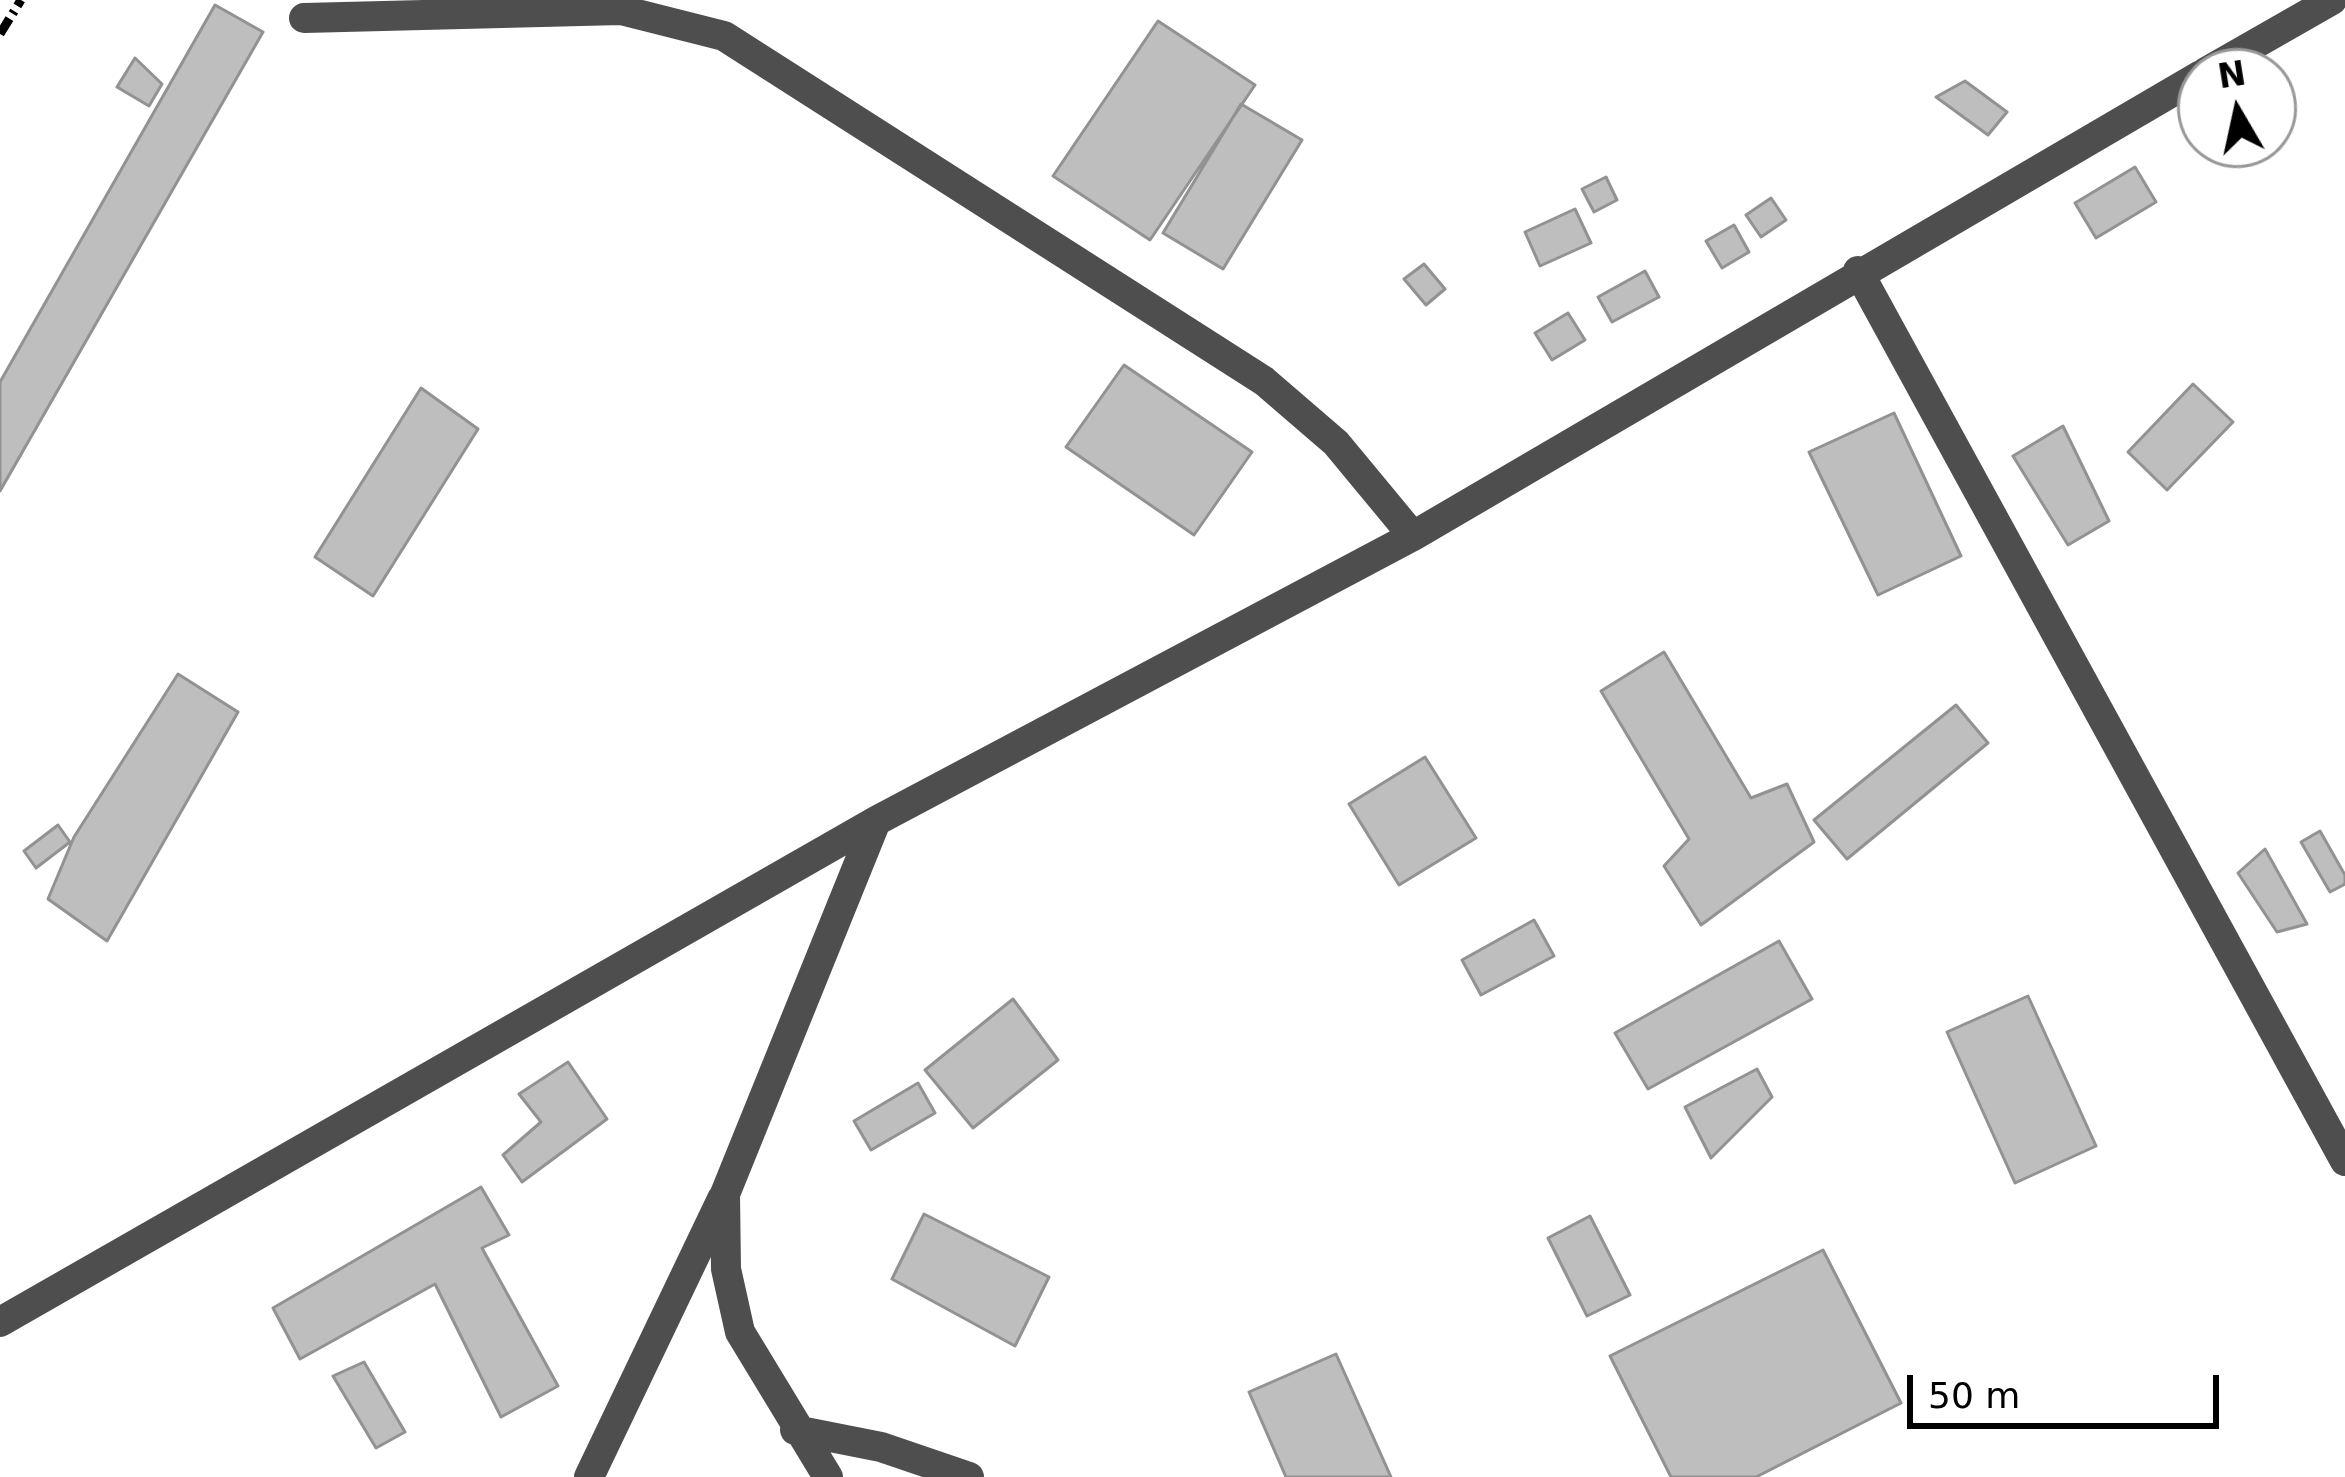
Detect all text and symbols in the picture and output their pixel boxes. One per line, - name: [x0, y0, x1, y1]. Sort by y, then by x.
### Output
- north arrow: [2177, 48, 2297, 168]
- text: N: [2215, 53, 2248, 96]
- scale bar: [1913, 1351, 2225, 1425]
- text: 50 m: [1928, 1375, 2020, 1416]

